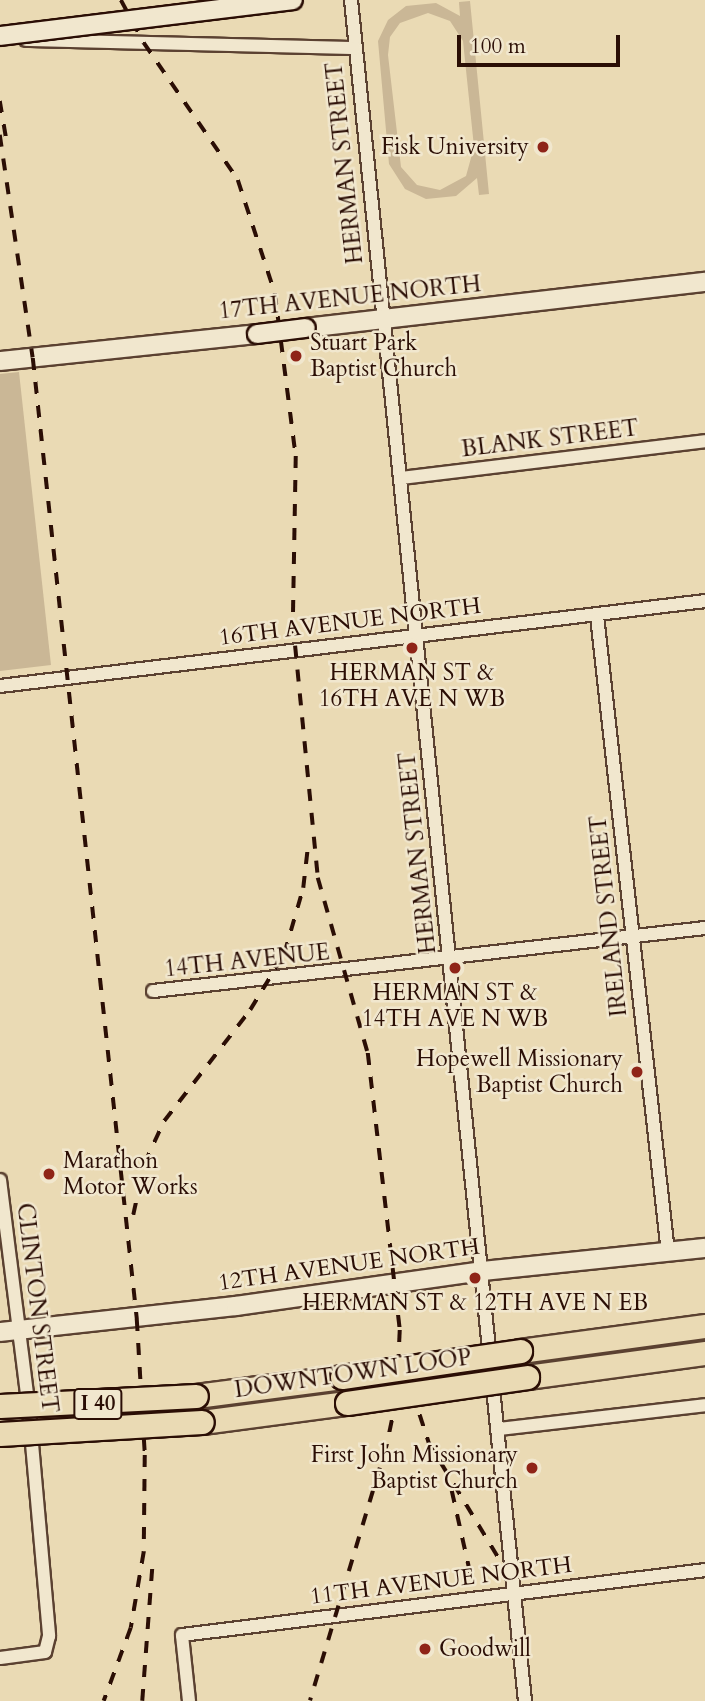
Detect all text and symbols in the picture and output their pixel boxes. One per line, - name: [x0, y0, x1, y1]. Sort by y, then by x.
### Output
- scale bar: [460, 21, 623, 65]
- text: 100 m: [470, 32, 526, 61]
- street label: HERMAN STREET: [321, 61, 369, 265]
- place label: Fisk University: [381, 133, 529, 161]
- marker: Fisk University: [535, 139, 551, 155]
- street label: 17TH AVENUE NORTH: [217, 270, 483, 326]
- place label: Stuart Park Baptist Church: [310, 329, 457, 383]
- marker: Stuart Park Baptist Church: [288, 348, 304, 364]
- street label: BLANK STREET: [460, 414, 640, 464]
- street label: 16TH AVENUE NORTH: [218, 592, 482, 652]
- marker: HERMAN ST & 16TH AVE N WB: [404, 640, 420, 656]
- place label: HERMAN ST & 16TH AVE N WB: [319, 659, 505, 713]
- street label: HERMAN STREET: [394, 751, 442, 955]
- street label: IRELAND STREET: [585, 814, 633, 1018]
- street label: 14TH AVENUE: [163, 939, 331, 983]
- marker: HERMAN ST & 14TH AVE N WB: [447, 960, 463, 976]
- place label: HERMAN ST & 14TH AVE N WB: [362, 979, 548, 1033]
- place label: Hopewell Missionary Baptist Church: [416, 1045, 623, 1099]
- marker: Hopewell Missionary Baptist Church: [629, 1064, 645, 1080]
- place label: Marathon Motor Works: [63, 1147, 198, 1201]
- marker: Marathon Motor Works: [41, 1166, 57, 1182]
- street label: CLINTON STREET: [10, 1202, 64, 1414]
- street label: 12TH AVENUE NORTH: [217, 1233, 481, 1297]
- marker: HERMAN ST & 12TH AVE N EB: [467, 1270, 483, 1286]
- place label: HERMAN ST & 12TH AVE N EB: [302, 1289, 648, 1317]
- street label: DOWNTOWN LOOP: [233, 1344, 473, 1404]
- road number: I 40: [72, 1386, 124, 1422]
- place label: First John Missionary Baptist Church: [311, 1441, 518, 1495]
- marker: First John Missionary Baptist Church: [524, 1460, 540, 1476]
- street label: 11TH AVENUE NORTH: [309, 1551, 573, 1611]
- place label: Goodwill: [439, 1635, 531, 1663]
- marker: Goodwill: [417, 1641, 433, 1657]

